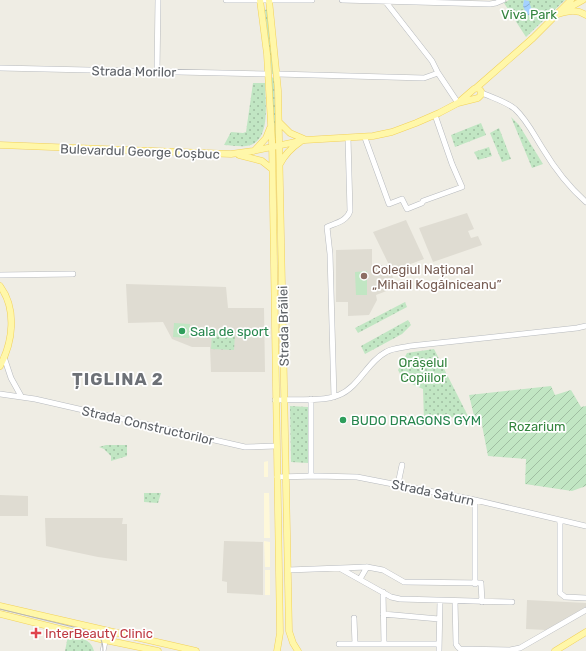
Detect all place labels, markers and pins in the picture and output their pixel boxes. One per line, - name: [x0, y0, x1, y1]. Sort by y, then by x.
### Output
- place label: Colegiul Național „Mihail Kogălniceanu”: [372, 262, 502, 293]
- marker: Colegiul Național „Mihail Kogălniceanu”: [359, 271, 369, 281]
- place label: Sala de sport: [190, 324, 269, 339]
- marker: Sala de sport: [177, 326, 187, 336]
- place label: BUDO DRAGONS GYM: [351, 413, 481, 428]
- marker: BUDO DRAGONS GYM: [338, 415, 348, 425]
- place label: InterBeauty Clinic: [45, 626, 153, 641]
- marker: InterBeauty Clinic: [30, 627, 42, 639]

